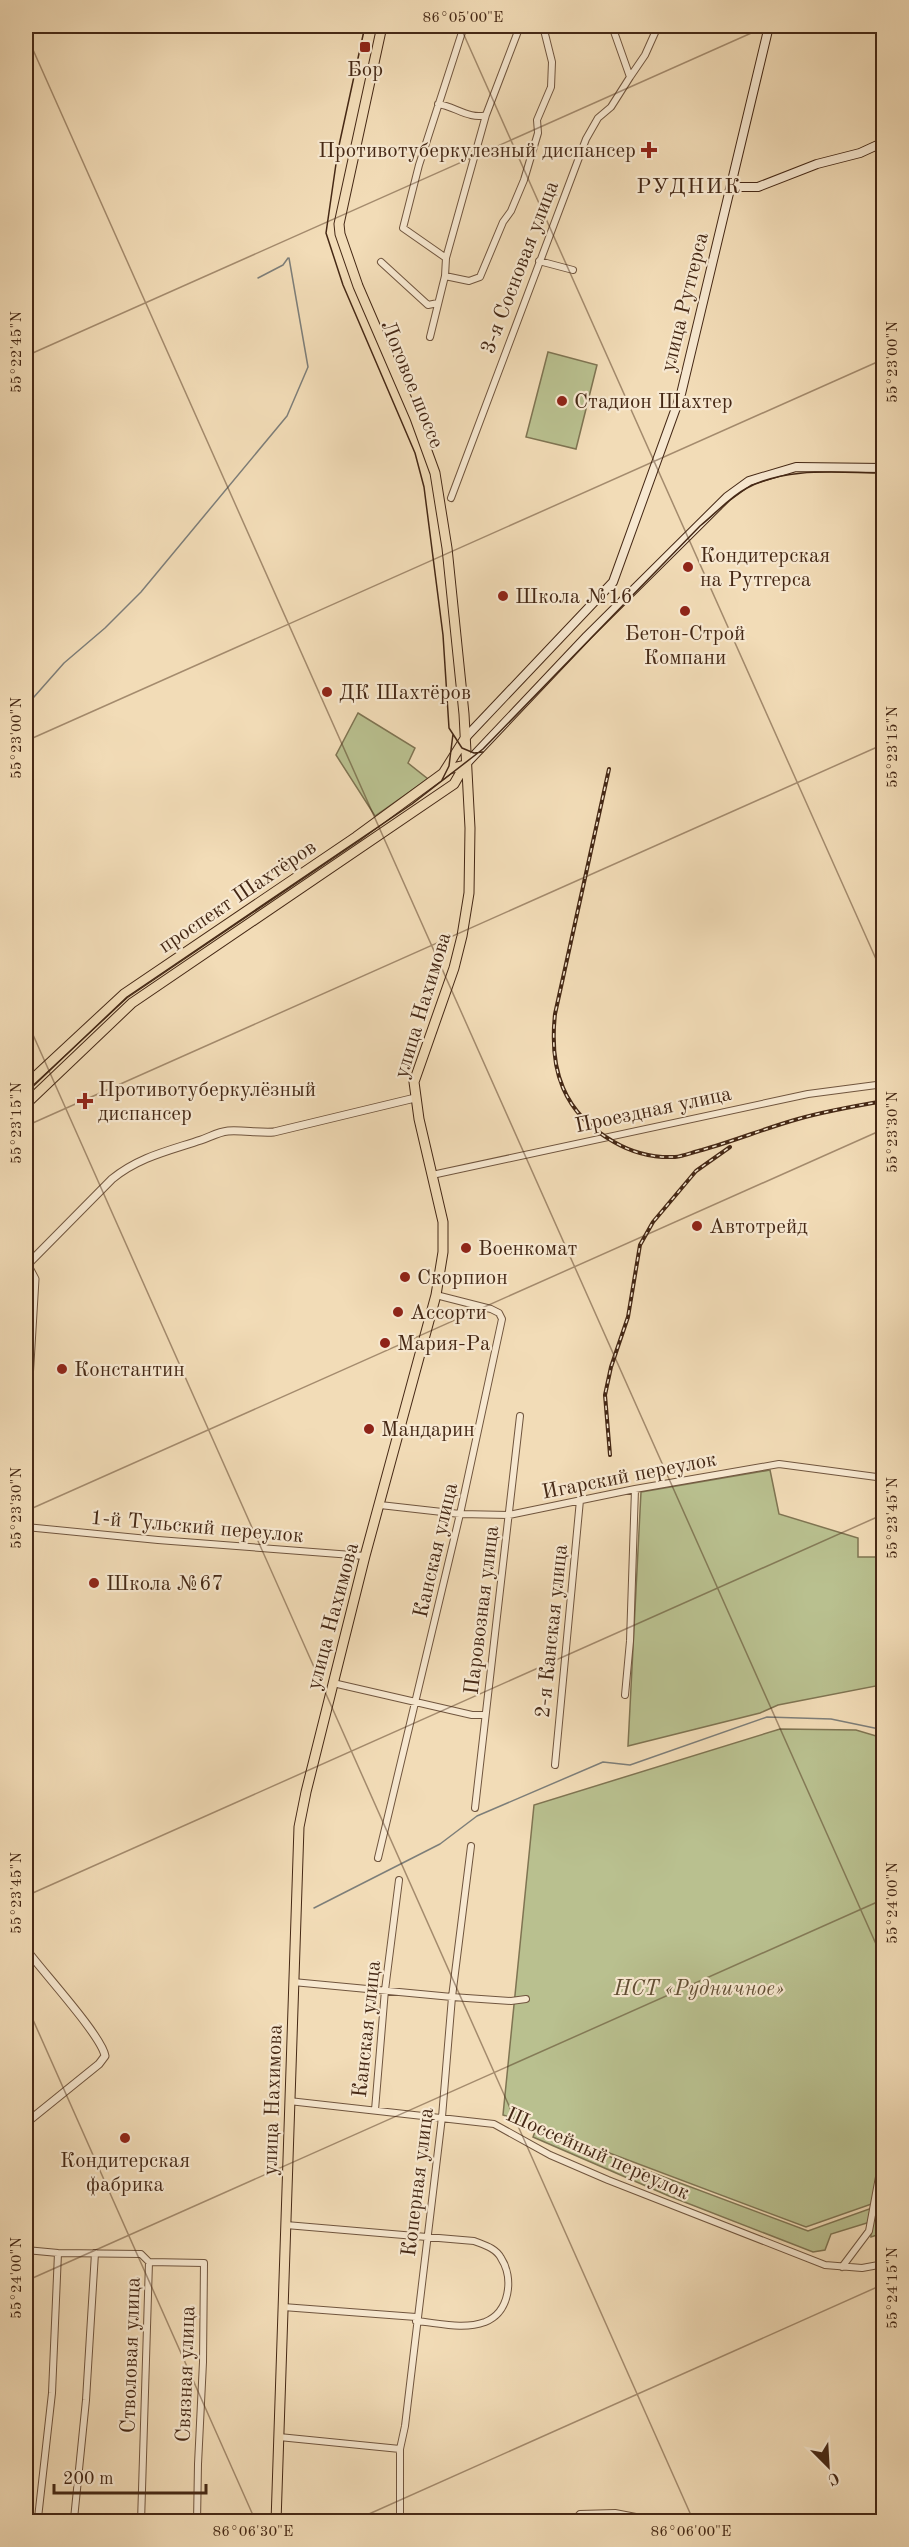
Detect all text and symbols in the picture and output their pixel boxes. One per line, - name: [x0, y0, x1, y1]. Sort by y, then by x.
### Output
- text: 86°05'00"E: [423, 11, 503, 26]
- marker: Бор: [358, 40, 372, 54]
- place label: Бор: [347, 60, 383, 81]
- place label: Противотуберкулезный диспансер: [318, 141, 636, 162]
- marker: Противотуберкулезный диспансер: [640, 141, 658, 159]
- district label: РУДНИК: [636, 176, 742, 198]
- street label: 3-я Сосновая улица: [478, 178, 563, 357]
- street label: улица Рутгерса: [658, 230, 713, 374]
- text: 55°22'45"N: [10, 311, 25, 393]
- street label: Логовое шоссе: [376, 318, 447, 451]
- text: 55°23'00"N: [886, 321, 901, 403]
- place label: Стадион Шахтер: [574, 392, 733, 413]
- marker: Стадион Шахтер: [555, 394, 569, 408]
- place label: Кондитерская на Рутгерса: [700, 546, 830, 591]
- marker: Кондитерская на Рутгерса: [681, 560, 695, 574]
- place label: Школа №16: [515, 587, 633, 608]
- marker: Школа №16: [496, 589, 510, 603]
- marker: Бетон-Строй Компани: [678, 604, 692, 618]
- place label: Бетон-Строй Компани: [625, 624, 745, 669]
- place label: ДК Шахтёров: [339, 683, 471, 704]
- marker: ДК Шахтёров: [320, 685, 334, 699]
- text: 55°23'00"N: [10, 697, 25, 779]
- text: 55°23'15"N: [886, 706, 901, 788]
- street label: проспект Шахтёров: [155, 837, 320, 958]
- street label: улица Нахимова: [391, 930, 456, 1081]
- place label: Противотуберкулёзный диспансер: [98, 1080, 316, 1125]
- text: 55°23'15"N: [10, 1082, 25, 1164]
- street label: Проездная улица: [573, 1084, 733, 1137]
- text: 55°23'30"N: [886, 1091, 901, 1173]
- marker: Противотуберкулёзный диспансер: [76, 1092, 94, 1110]
- place label: Автотрейд: [709, 1217, 808, 1238]
- marker: Автотрейд: [690, 1219, 704, 1233]
- place label: Военкомат: [478, 1239, 578, 1260]
- marker: Военкомат: [459, 1241, 473, 1255]
- place label: Скорпион: [417, 1268, 508, 1289]
- marker: Скорпион: [398, 1270, 412, 1284]
- place label: Ассорти: [410, 1303, 487, 1324]
- marker: Ассорти: [391, 1305, 405, 1319]
- place label: Мария-Ра: [397, 1334, 491, 1355]
- marker: Мария-Ра: [378, 1336, 392, 1350]
- place label: Константин: [74, 1360, 185, 1381]
- marker: Константин: [55, 1362, 69, 1376]
- place label: Мандарин: [381, 1420, 475, 1441]
- marker: Мандарин: [362, 1422, 376, 1436]
- street label: Игарский переулок: [540, 1449, 719, 1504]
- text: 55°23'30"N: [10, 1467, 25, 1549]
- text: 55°23'45"N: [886, 1477, 901, 1559]
- street label: Канская улица: [411, 1481, 462, 1620]
- street label: 1-й Тульский переулок: [89, 1508, 305, 1547]
- street label: Паровозная улица: [462, 1524, 503, 1696]
- street label: улица Нахимова: [304, 1540, 363, 1692]
- street label: 2-я Канская улица: [533, 1543, 572, 1719]
- place label: Школа №67: [106, 1574, 224, 1595]
- marker: Школа №67: [87, 1576, 101, 1590]
- text: 55°23'45"N: [10, 1852, 25, 1934]
- text: 55°24'00"N: [886, 1862, 901, 1944]
- street label: Канская улица: [350, 1960, 385, 2099]
- park label: НСТ «Рудничное»: [613, 1979, 784, 2000]
- street label: улица Нахимова: [260, 2024, 287, 2176]
- street label: Шоссейный переулок: [502, 2104, 693, 2205]
- street label: Коперная улица: [399, 2106, 438, 2258]
- marker: Кондитерская фабрика: [118, 2131, 132, 2145]
- place label: Кондитерская фабрика: [60, 2151, 190, 2196]
- text: 55°24'00"N: [10, 2237, 25, 2319]
- text: 55°24'15"N: [886, 2247, 901, 2329]
- street label: Стволовая улица: [118, 2277, 145, 2434]
- street label: Связная улица: [174, 2305, 199, 2443]
- north arrow: [798, 2436, 858, 2496]
- scale bar: [54, 2457, 206, 2495]
- text: С: [825, 2468, 841, 2487]
- text: 200 m: [63, 2470, 114, 2488]
- text: 86°06'30"E: [213, 2525, 293, 2540]
- text: 86°06'00"E: [651, 2525, 731, 2540]

